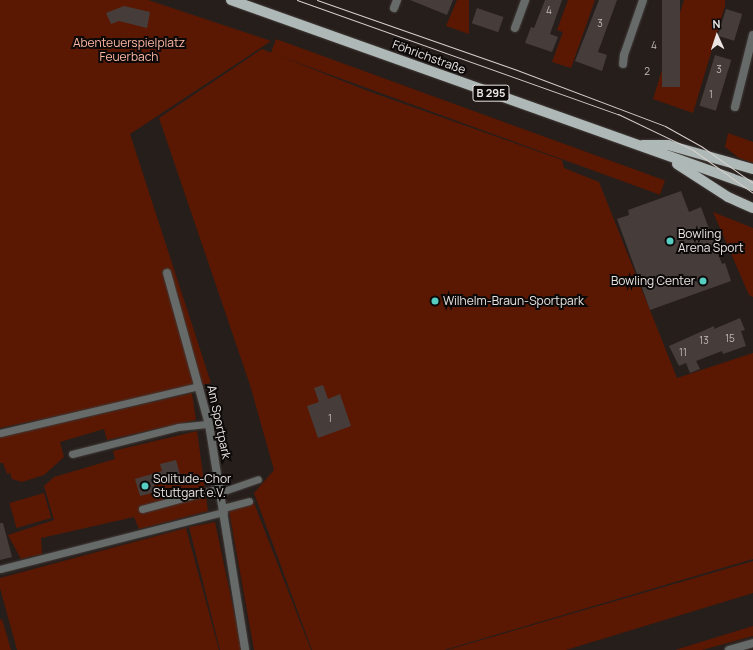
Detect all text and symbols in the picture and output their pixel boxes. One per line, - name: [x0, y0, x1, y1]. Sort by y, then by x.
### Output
- house number: 4: [546, 5, 552, 17]
- north arrow: [697, 16, 737, 56]
- text: N: [712, 16, 721, 31]
- house number: 3: [597, 18, 603, 30]
- park label: Abenteuerspielplatz Feuerbach: [73, 36, 185, 64]
- street label: Föhrichstraße: [390, 37, 468, 77]
- house number: 4: [651, 40, 657, 52]
- house number: 3: [716, 64, 722, 76]
- house number: 2: [644, 66, 650, 78]
- road number: B 295: [472, 84, 510, 102]
- house number: 1: [709, 89, 713, 101]
- place label: Bowling Arena Sport: [678, 227, 744, 255]
- marker: Bowling Arena Sport: [665, 236, 675, 246]
- place label: Bowling Center: [611, 274, 695, 288]
- marker: Bowling Center: [698, 276, 708, 286]
- place label: Wilhelm-Braun-Sportpark: [443, 294, 584, 308]
- marker: Wilhelm-Braun-Sportpark: [430, 296, 440, 306]
- house number: 15: [725, 333, 735, 345]
- house number: 13: [699, 335, 709, 347]
- house number: 11: [679, 347, 687, 359]
- street label: Am Sportpark: [204, 384, 234, 460]
- house number: 1: [328, 413, 332, 425]
- place label: Solitude-Chor Stuttgart e.V.: [153, 472, 231, 500]
- marker: Solitude-Chor Stuttgart e.V.: [140, 481, 150, 491]

